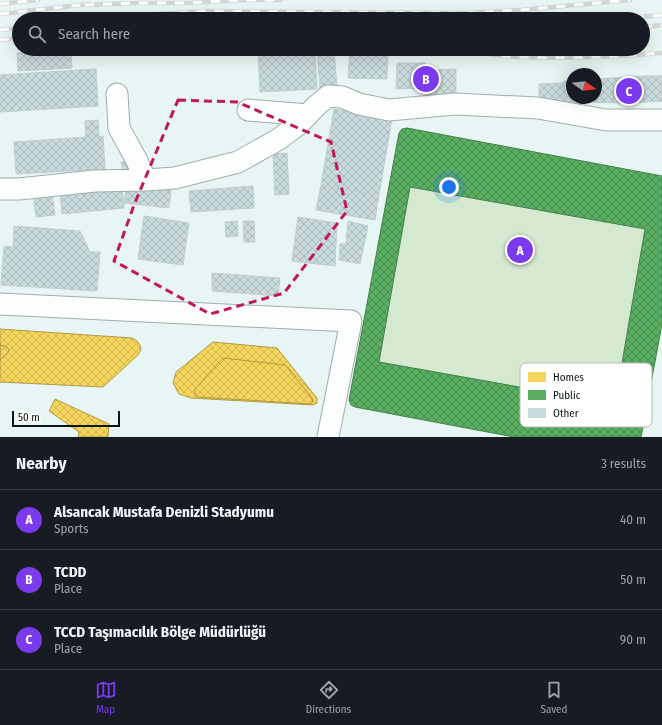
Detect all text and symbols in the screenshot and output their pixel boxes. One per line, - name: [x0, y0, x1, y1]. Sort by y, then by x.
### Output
- search box: [12, 12, 650, 56]
- icon: search: [26, 23, 48, 45]
- text: Search here: [58, 25, 130, 43]
- pin: B: [413, 64, 439, 94]
- north arrow: [566, 68, 602, 104]
- pin: C: [616, 76, 642, 106]
- your location: [439, 177, 459, 197]
- pin: A: [507, 235, 533, 265]
- legend: [520, 363, 652, 427]
- text: Homes: [553, 371, 584, 384]
- text: Public: [553, 389, 581, 402]
- text: Other: [553, 407, 579, 420]
- scale bar: [12, 409, 120, 428]
- text: 50 m: [18, 411, 40, 424]
- text: Nearby: [16, 453, 67, 474]
- text: 3 results: [601, 456, 646, 471]
- text: Alsancak Mustafa Denizli Stadyumu: [54, 503, 274, 521]
- text: A: [25, 512, 33, 527]
- text: 40 m: [620, 512, 646, 527]
- text: Sports: [54, 521, 89, 536]
- text: TCDD: [54, 563, 87, 581]
- text: B: [25, 572, 33, 587]
- text: 50 m: [620, 572, 646, 587]
- text: Place: [54, 581, 82, 596]
- text: TCCD Taşımacılık Bölge Müdürlüğü: [54, 623, 266, 641]
- text: C: [26, 632, 32, 647]
- text: 90 m: [620, 632, 646, 647]
- text: Place: [54, 641, 82, 656]
- tab: Map: [95, 679, 117, 716]
- tab: Directions: [306, 679, 351, 716]
- tab: Saved: [541, 679, 567, 716]

